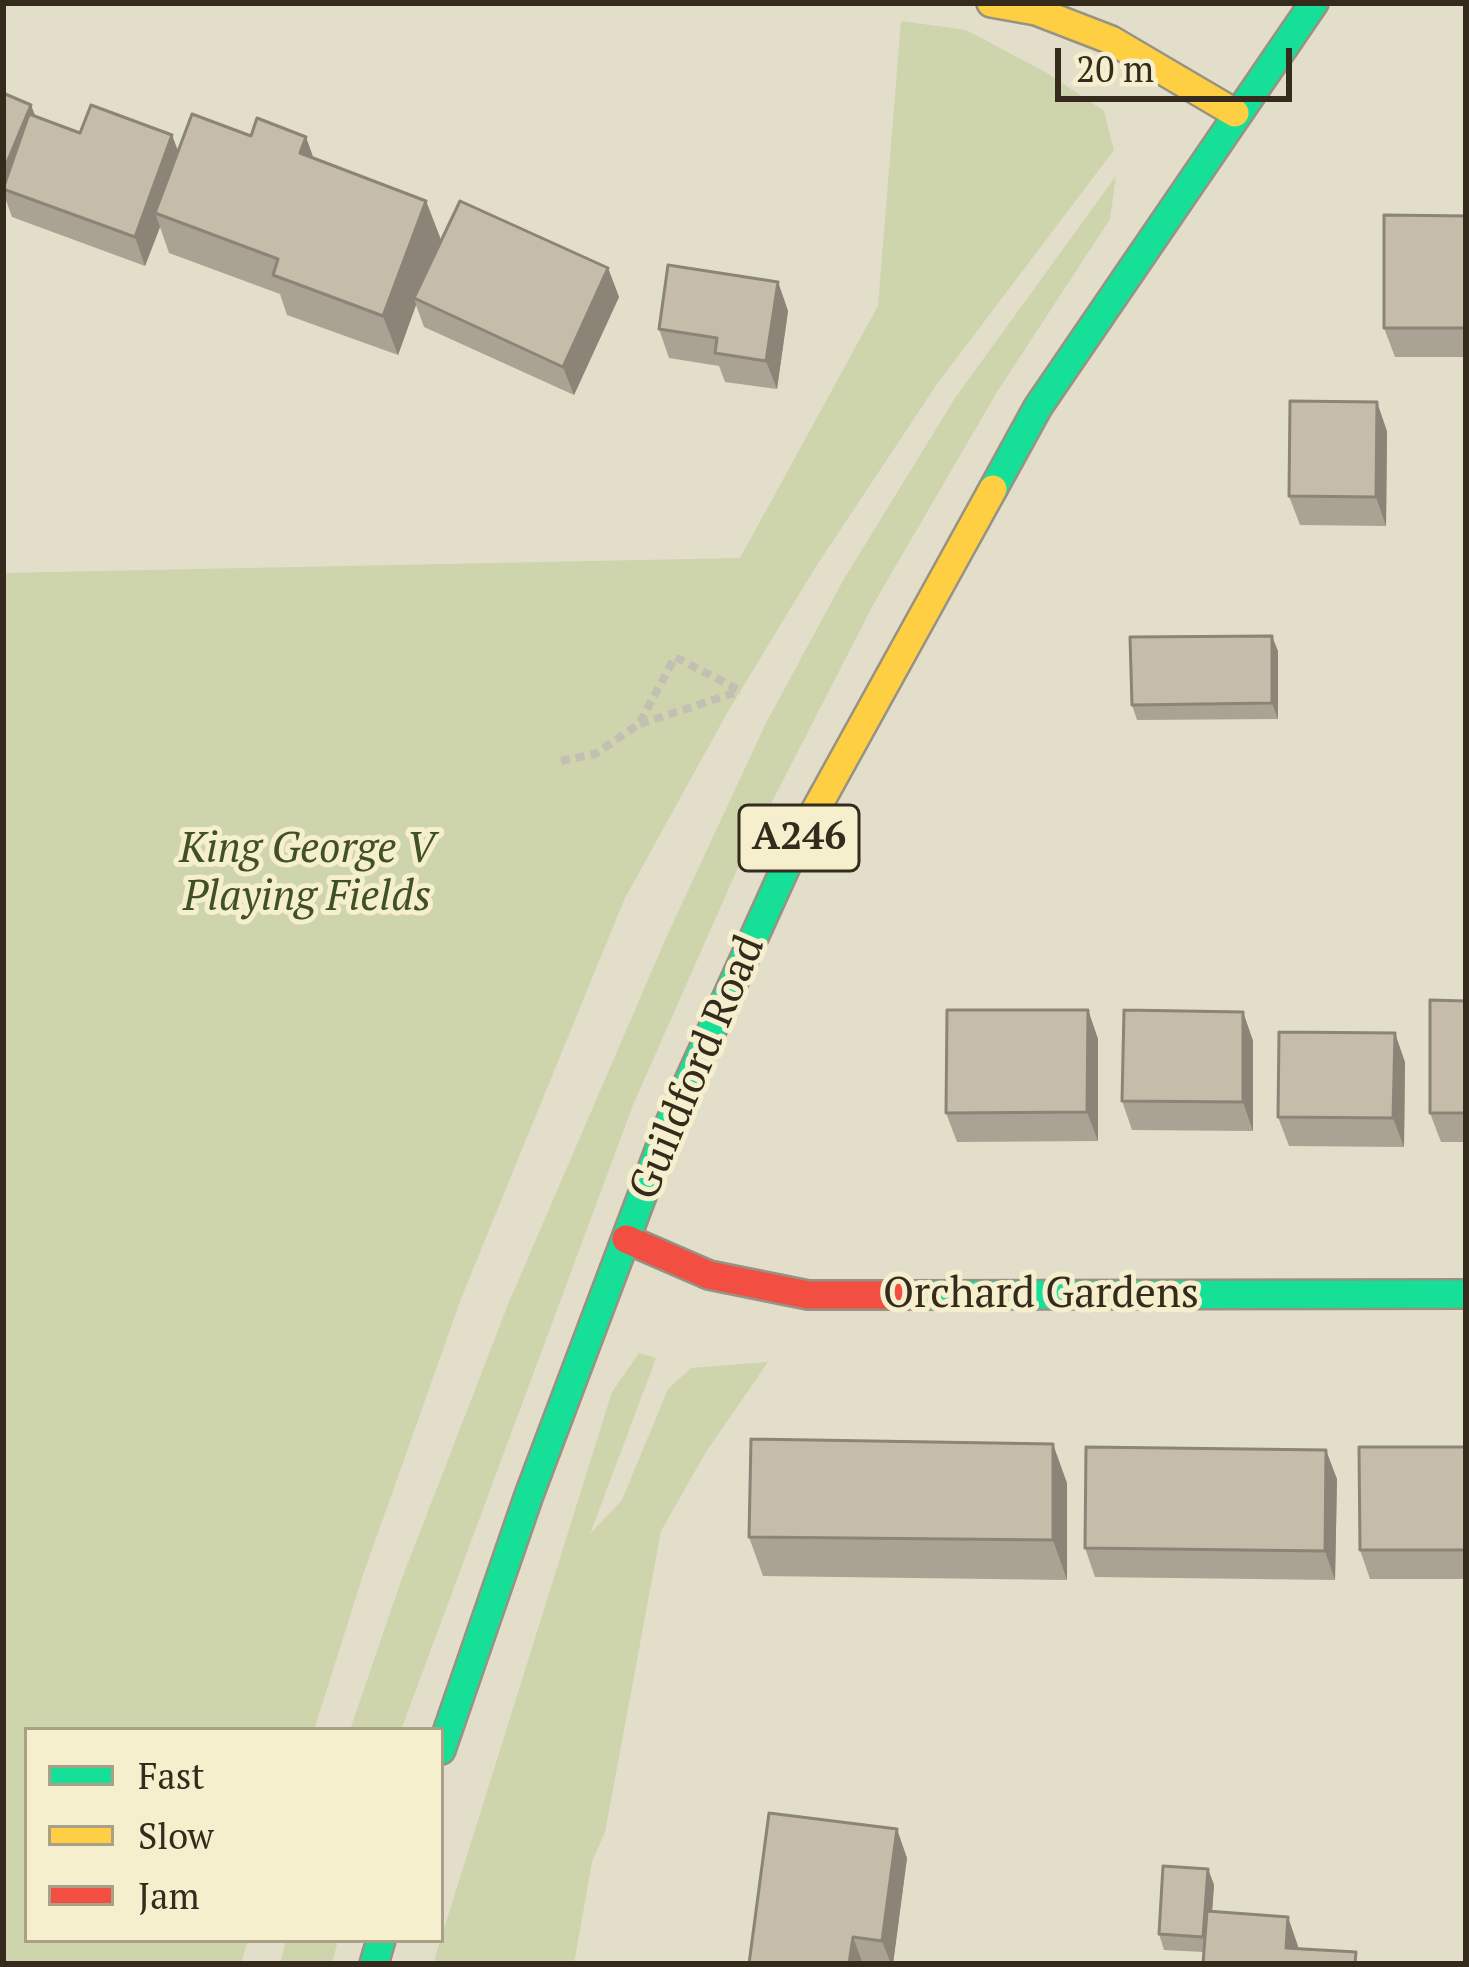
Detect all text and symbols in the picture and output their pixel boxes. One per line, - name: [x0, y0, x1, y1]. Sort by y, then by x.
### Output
- scale bar: [1061, 24, 1298, 98]
- text: 20 m: [1076, 45, 1154, 92]
- road number: A246: [739, 805, 859, 871]
- park label: King George V Playing Fields: [179, 825, 435, 924]
- street label: Guildford Road: [620, 928, 776, 1208]
- street label: Orchard Gardens: [883, 1270, 1199, 1320]
- legend: [24, 1727, 444, 1943]
- text: Fast: [138, 1752, 205, 1799]
- text: Slow: [138, 1812, 214, 1859]
- text: Jam: [138, 1872, 200, 1919]

